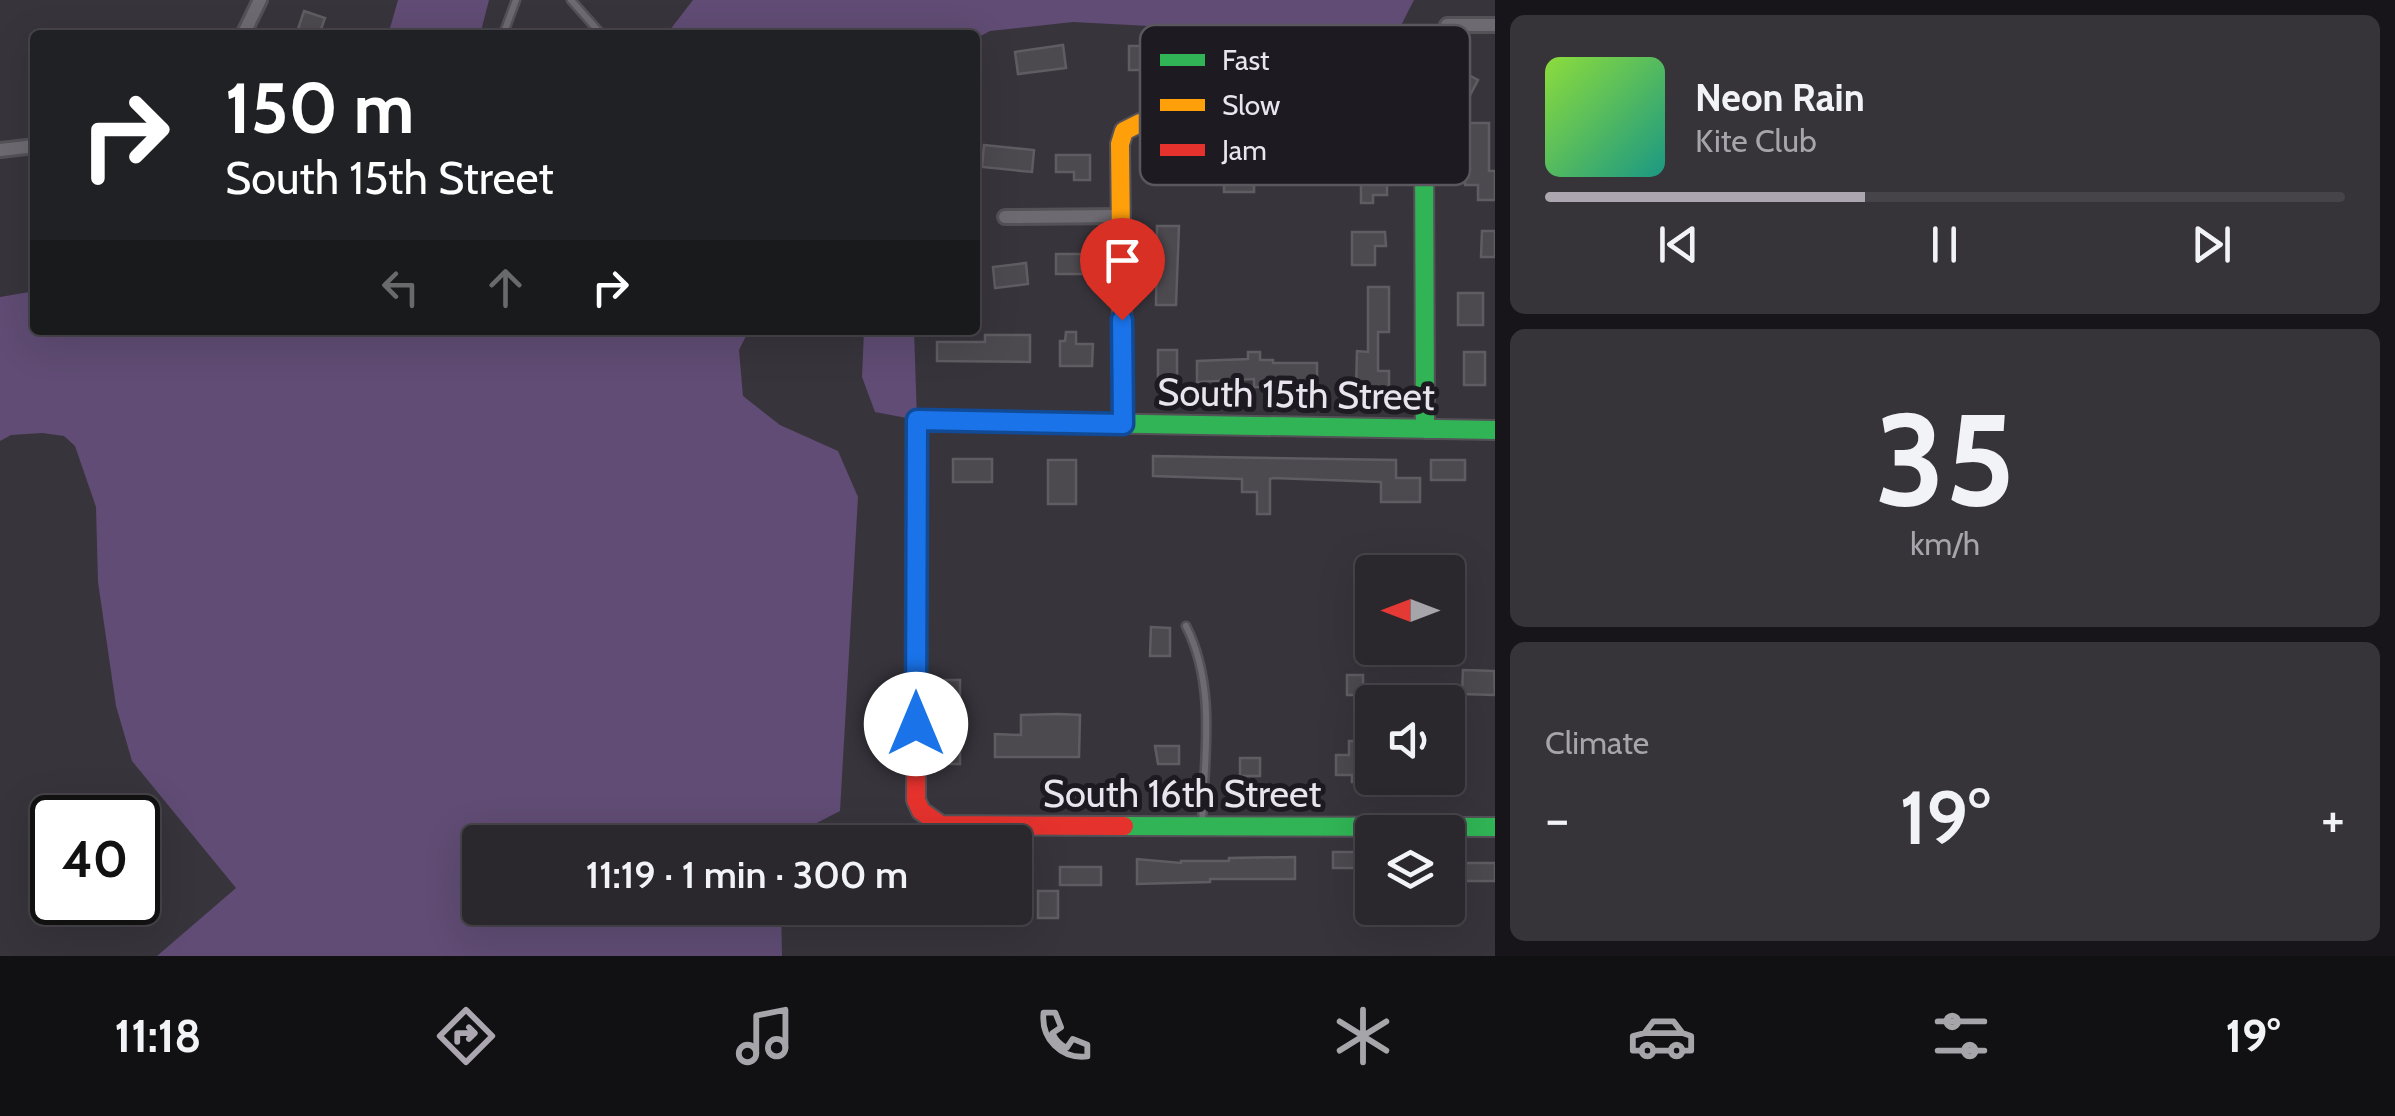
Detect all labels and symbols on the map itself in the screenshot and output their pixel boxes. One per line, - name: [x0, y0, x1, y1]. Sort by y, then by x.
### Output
- legend: [1140, 25, 1470, 185]
- text: Fast: [1222, 43, 1270, 77]
- text: Slow: [1222, 88, 1280, 122]
- text: Jam: [1221, 133, 1267, 167]
- pin: [1080, 218, 1165, 321]
- street label: South 15th Street: [1157, 368, 1435, 420]
- north arrow: [1355, 555, 1465, 665]
- position arrow: [864, 672, 968, 776]
- street label: South 16th Street: [1043, 770, 1321, 817]
- speed limit sign: 40: [30, 795, 160, 925]

